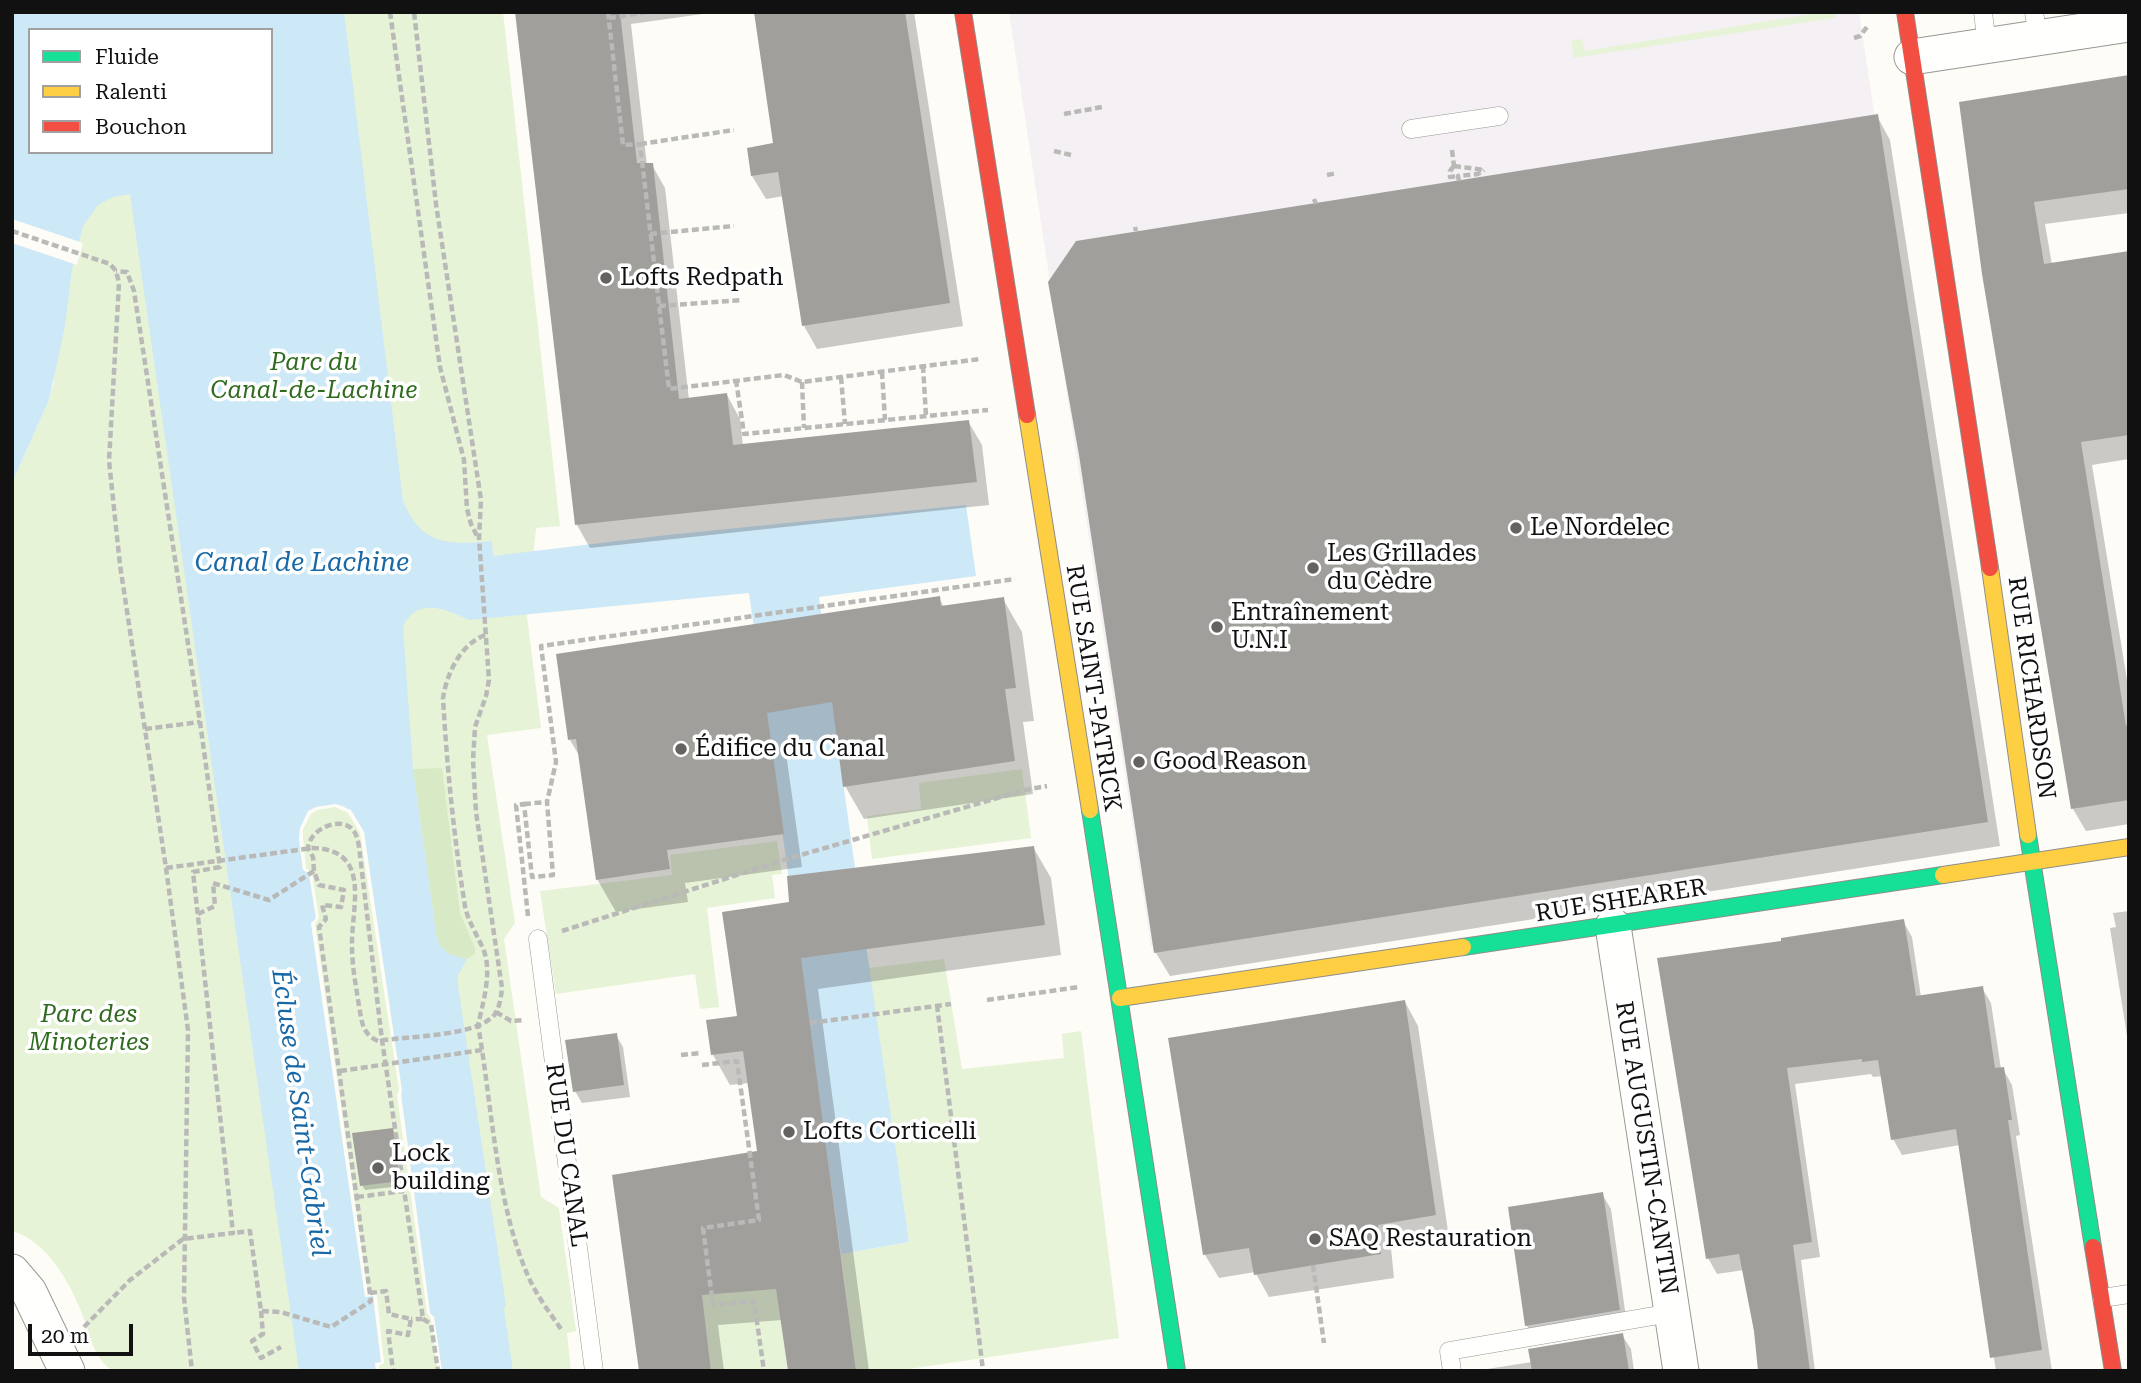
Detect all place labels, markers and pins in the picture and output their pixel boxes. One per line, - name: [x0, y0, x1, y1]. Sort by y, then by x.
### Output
- place label: Lofts Redpath: [620, 264, 783, 292]
- marker: Lofts Redpath: [598, 270, 614, 286]
- place label: Le Nordelec: [1530, 514, 1670, 542]
- marker: Le Nordelec: [1508, 520, 1524, 536]
- place label: Les Grillades du Cèdre: [1327, 540, 1476, 596]
- marker: Les Grillades du Cèdre: [1305, 560, 1321, 576]
- place label: Entraînement U.N.I: [1231, 599, 1389, 655]
- marker: Entraînement U.N.I: [1209, 619, 1225, 635]
- place label: Édifice du Canal: [695, 735, 885, 763]
- marker: Édifice du Canal: [673, 741, 689, 757]
- place label: Good Reason: [1153, 748, 1307, 776]
- marker: Good Reason: [1131, 754, 1147, 770]
- place label: Lofts Corticelli: [803, 1118, 976, 1146]
- marker: Lofts Corticelli: [781, 1124, 797, 1140]
- place label: Lock building: [392, 1140, 490, 1196]
- marker: Lock building: [370, 1160, 386, 1176]
- place label: SAQ Restauration: [1329, 1225, 1532, 1253]
- marker: SAQ Restauration: [1307, 1231, 1323, 1247]

